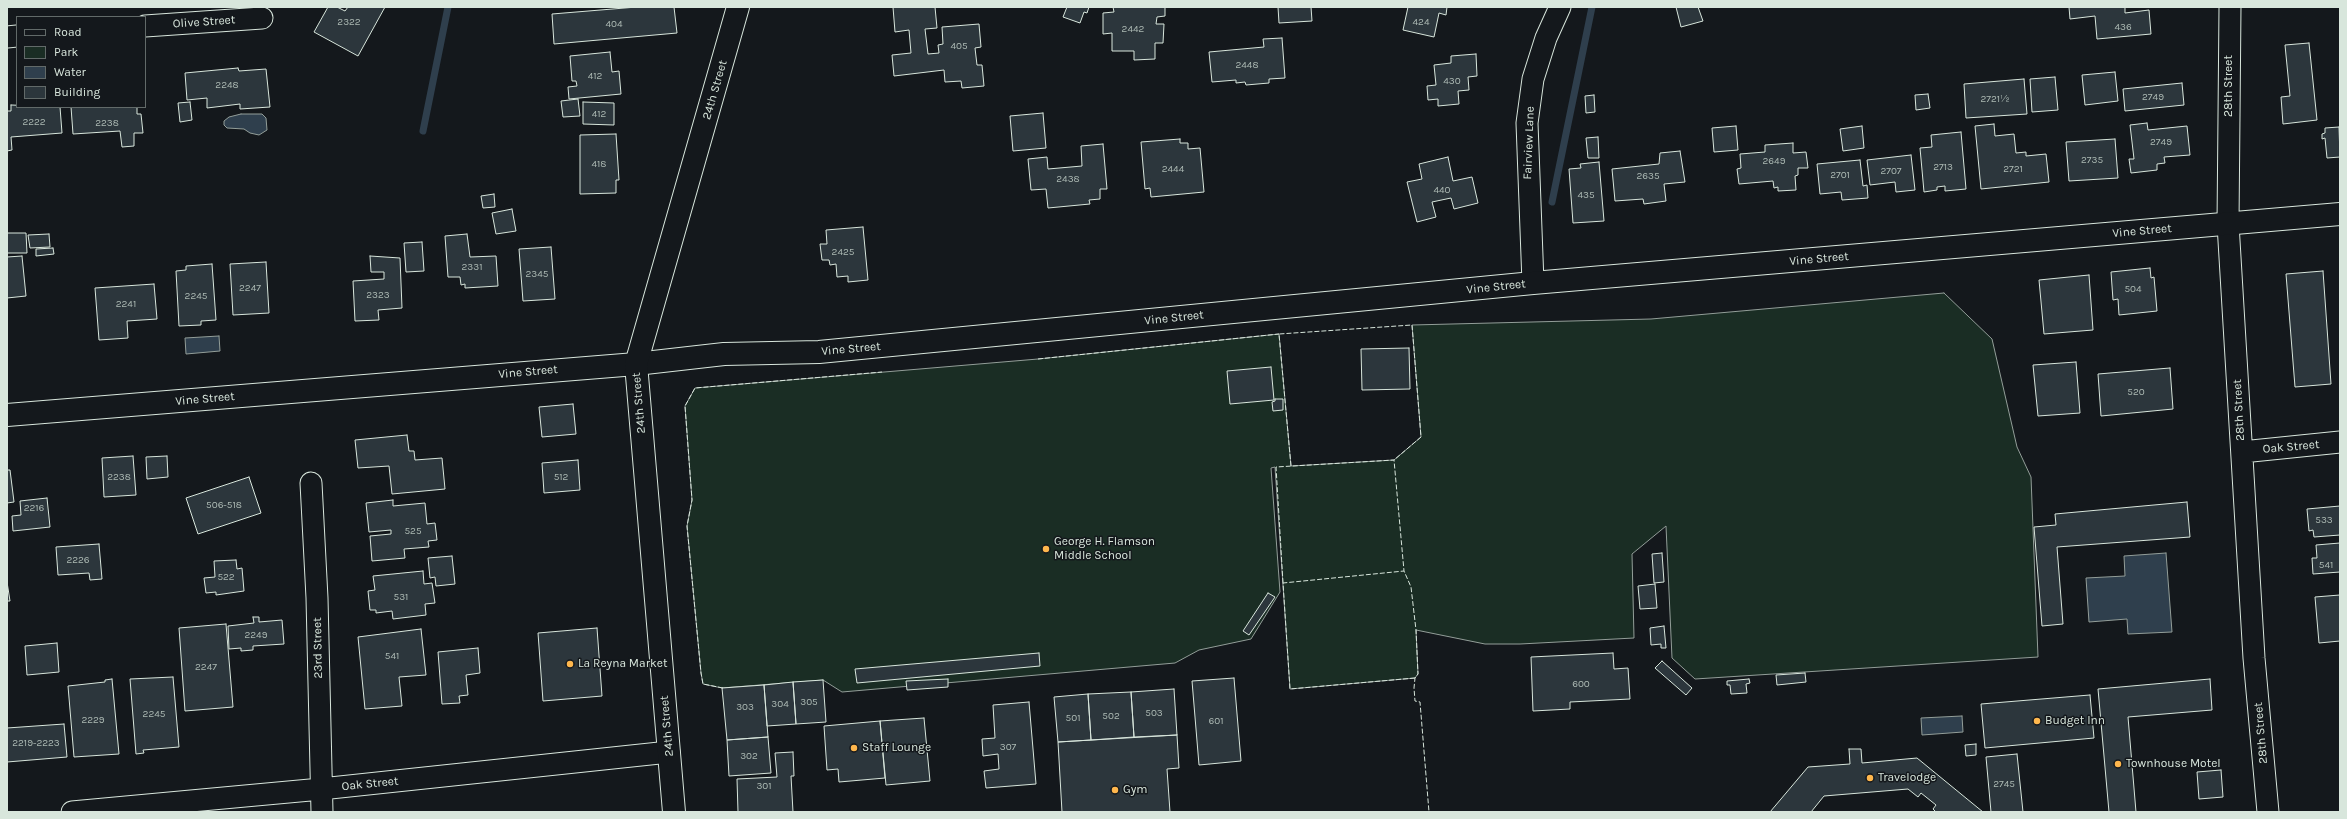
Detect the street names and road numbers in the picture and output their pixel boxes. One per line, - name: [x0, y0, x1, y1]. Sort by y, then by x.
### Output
- street label: Olive Street: [172, 13, 236, 31]
- street label: 28th Street: [2222, 55, 2236, 117]
- street label: 24th Street: [700, 59, 730, 121]
- street label: Fairview Lane: [1521, 106, 1537, 180]
- street label: Vine Street: [2112, 221, 2172, 241]
- street label: Vine Street: [1789, 249, 1849, 269]
- street label: Vine Street: [1466, 277, 1526, 297]
- street label: Vine Street: [1144, 308, 1204, 328]
- street label: Vine Street: [821, 339, 881, 359]
- street label: Vine Street: [498, 362, 558, 382]
- street label: 24th Street: [629, 372, 649, 434]
- street label: 28th Street: [2230, 379, 2248, 441]
- street label: Vine Street: [175, 389, 235, 409]
- street label: Oak Street: [2262, 437, 2320, 457]
- street label: 23rd Street: [310, 617, 326, 679]
- street label: 24th Street: [657, 695, 677, 757]
- street label: 28th Street: [2251, 702, 2271, 764]
- street label: Oak Street: [341, 774, 399, 794]

